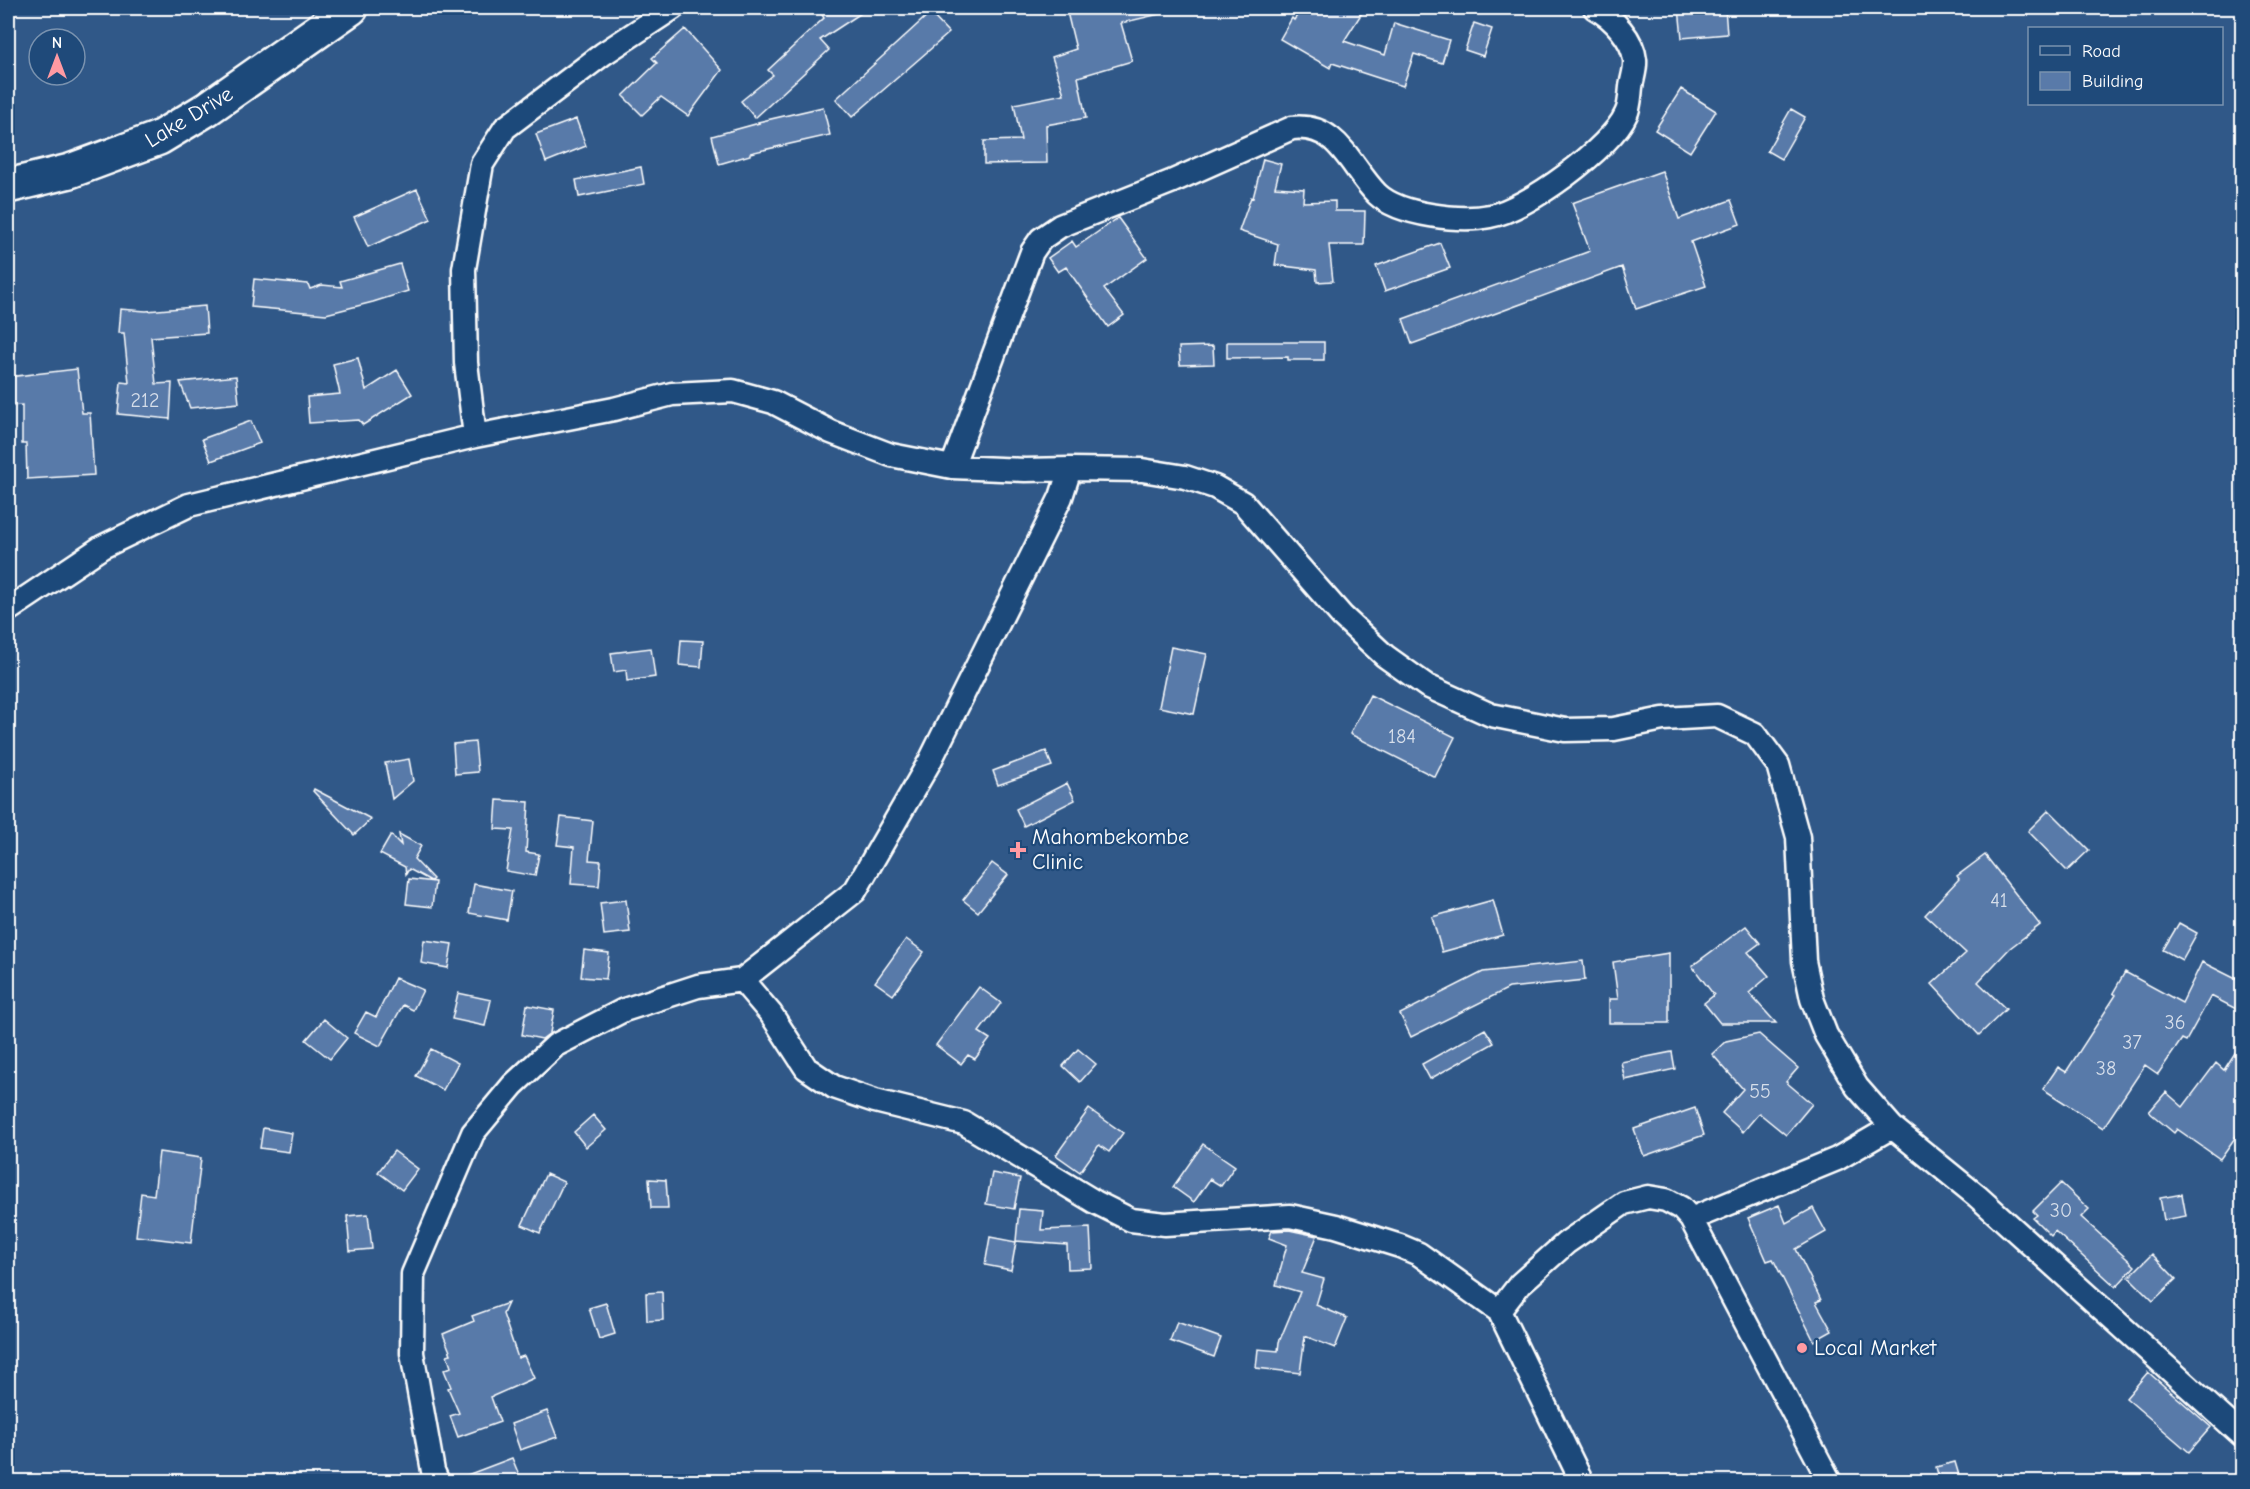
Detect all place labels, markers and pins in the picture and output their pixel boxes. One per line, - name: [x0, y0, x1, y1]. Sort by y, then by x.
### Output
- place label: Mahombekombe Clinic: [1032, 824, 1189, 875]
- marker: Mahombekombe Clinic: [1009, 841, 1027, 859]
- place label: Local Market: [1814, 1335, 1937, 1361]
- marker: Local Market: [1795, 1341, 1809, 1355]

